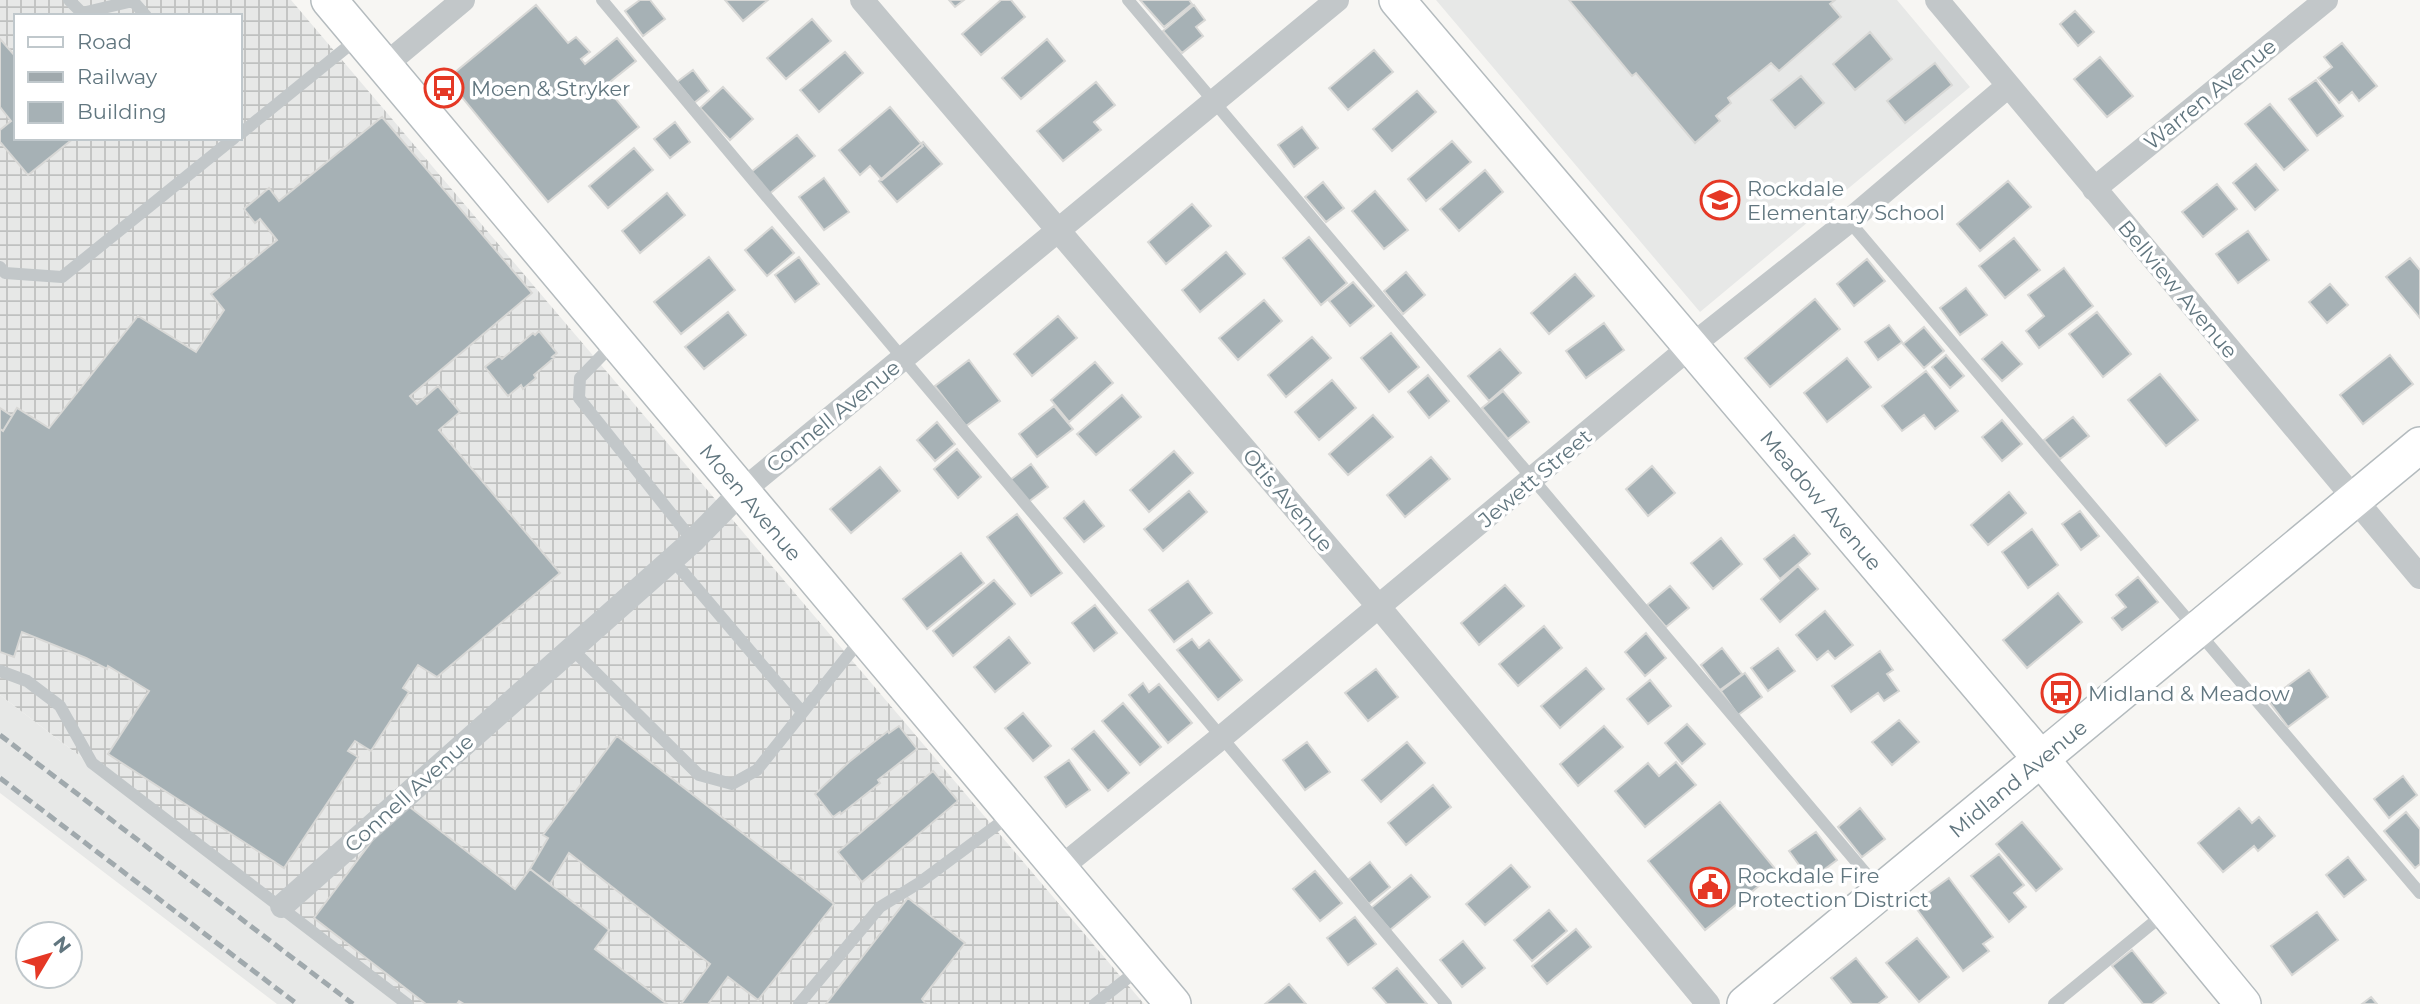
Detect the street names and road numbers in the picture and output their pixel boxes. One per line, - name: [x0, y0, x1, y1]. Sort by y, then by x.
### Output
- street label: Warren Avenue: [2139, 33, 2281, 155]
- street label: Bellview Avenue: [2113, 215, 2243, 363]
- street label: Connell Avenue: [761, 354, 905, 478]
- street label: Jewett Street: [1473, 424, 1596, 533]
- street label: Meadow Avenue: [1755, 425, 1888, 575]
- street label: Moen Avenue: [695, 439, 807, 566]
- street label: Otis Avenue: [1238, 443, 1338, 557]
- street label: Midland Avenue: [1944, 714, 2092, 842]
- street label: Connell Avenue: [339, 729, 479, 857]

